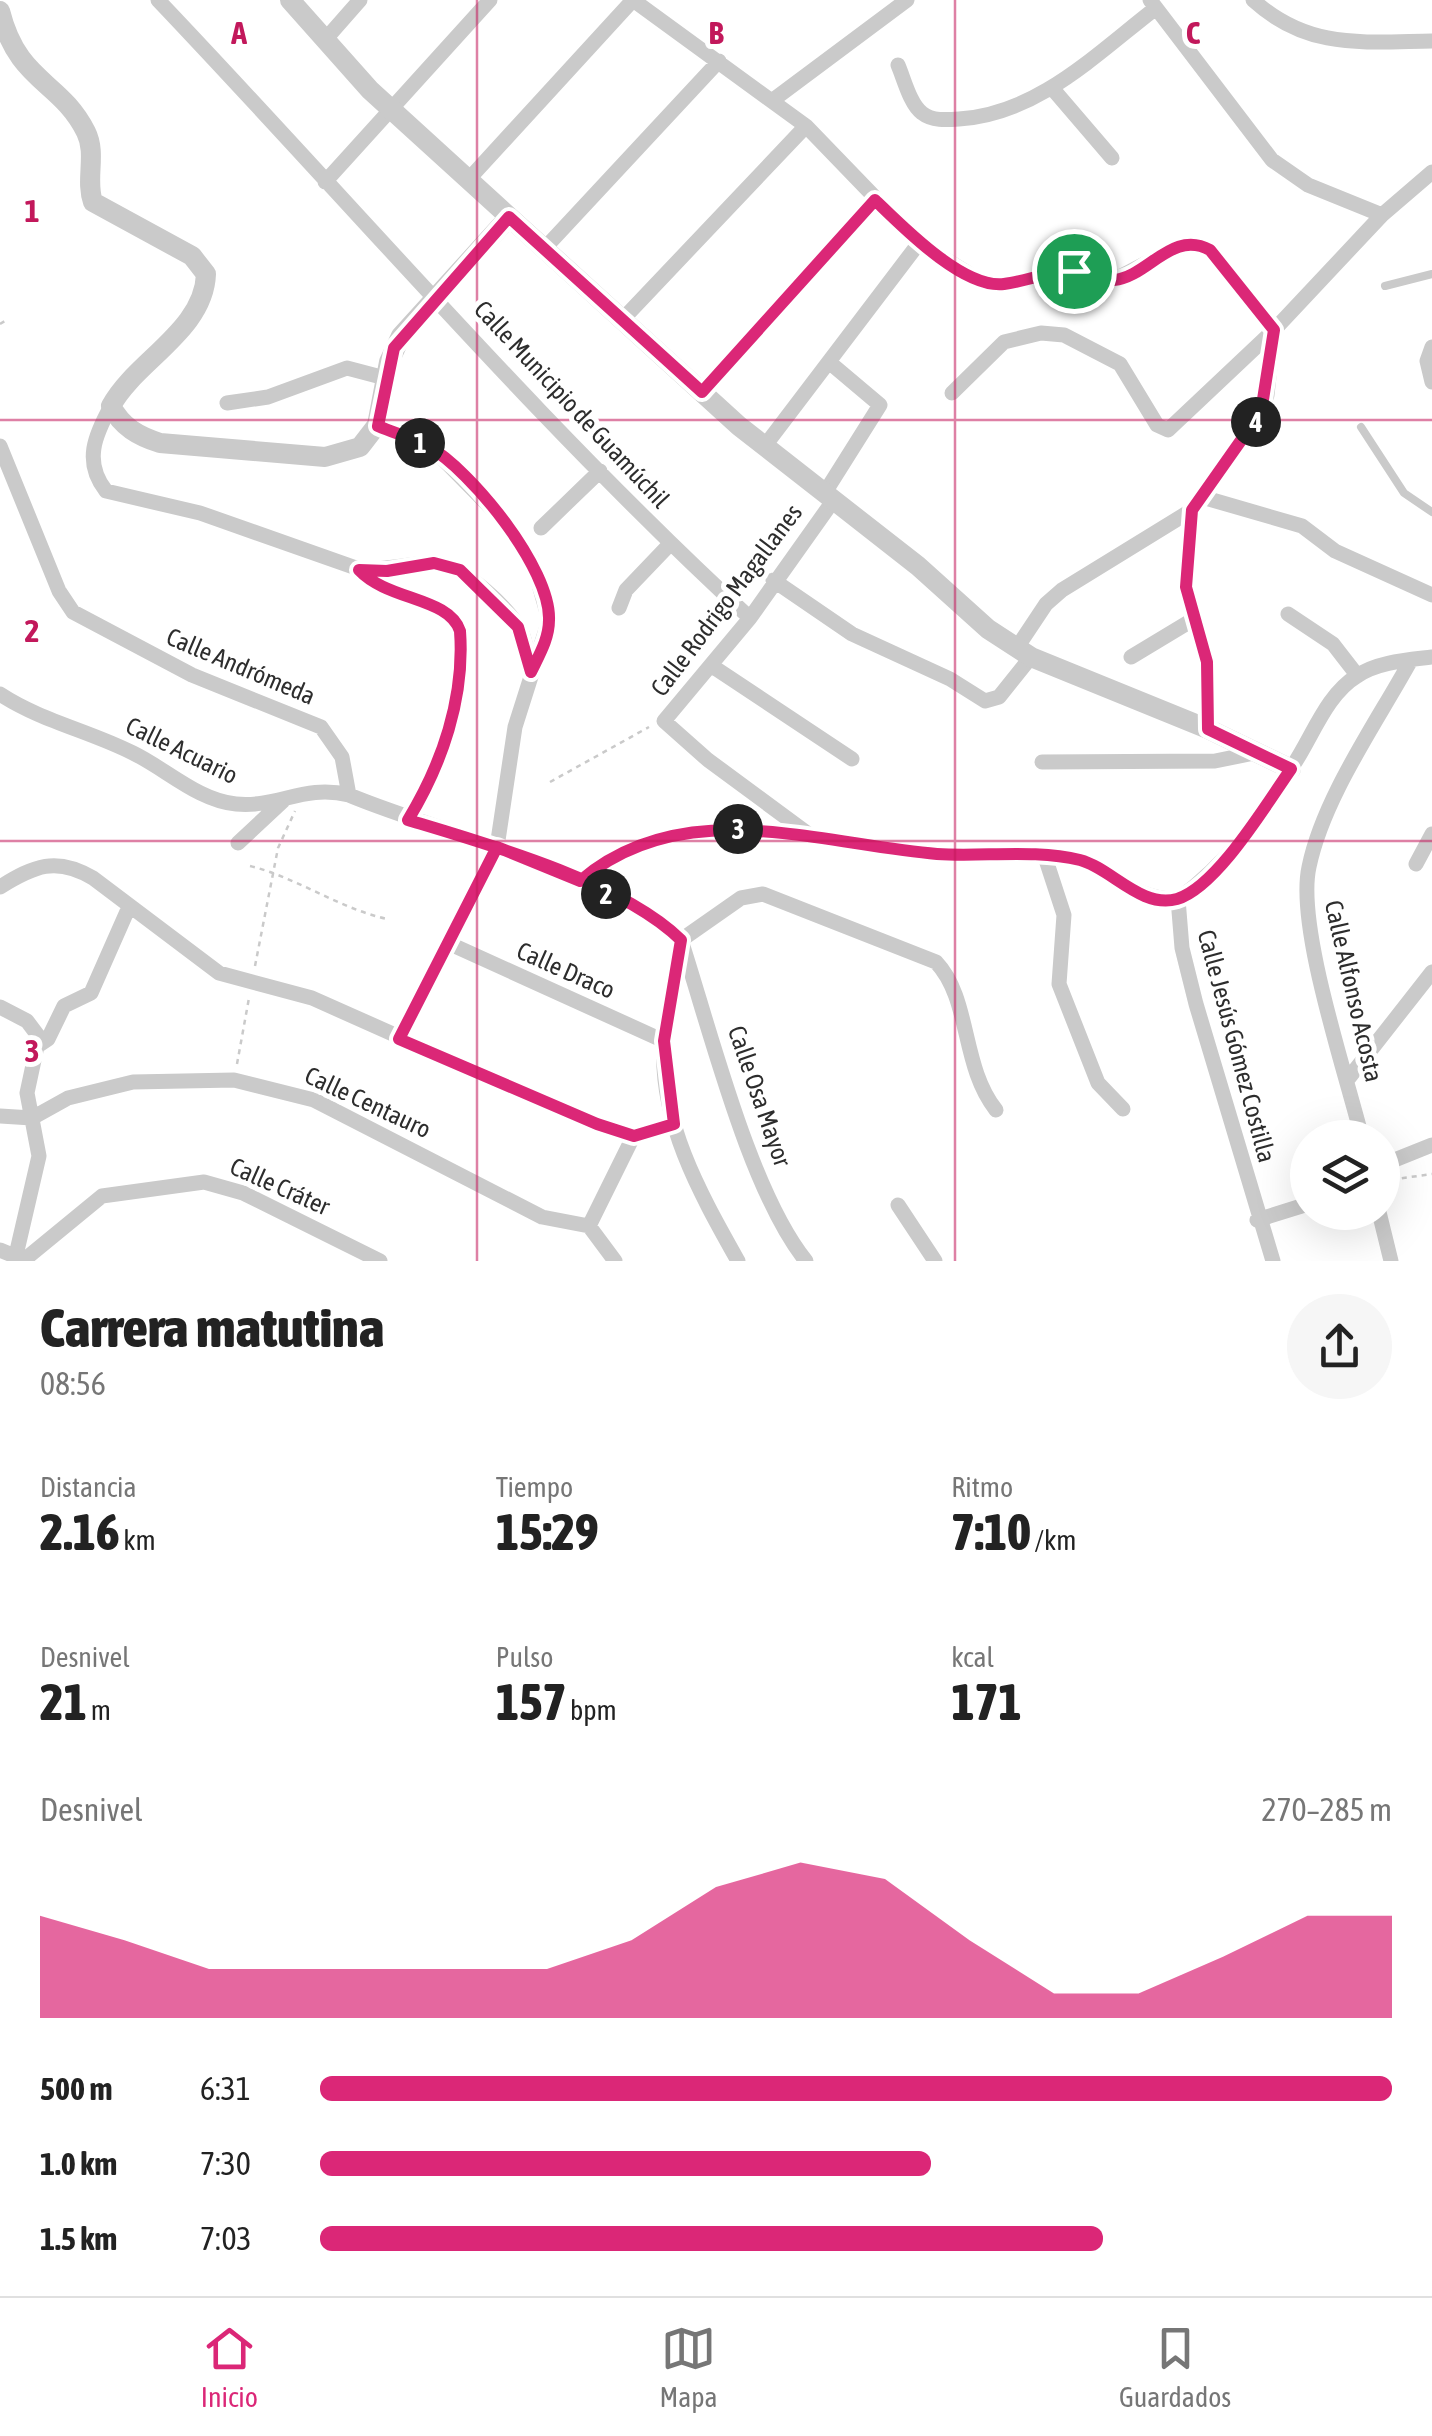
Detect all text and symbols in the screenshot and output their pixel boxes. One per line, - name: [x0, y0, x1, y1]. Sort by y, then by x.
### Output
- text: A: [230, 14, 247, 51]
- text: B: [708, 14, 724, 51]
- text: C: [1186, 14, 1201, 51]
- text: 1: [24, 192, 40, 229]
- pin: [1032, 229, 1117, 314]
- icon: arrive: [1047, 244, 1102, 299]
- street label: Calle Municipio de Guamúchil: [469, 295, 675, 513]
- pin: 4: [1231, 397, 1281, 447]
- text: 4: [1249, 406, 1263, 438]
- pin: 1: [395, 418, 445, 468]
- text: 1: [413, 427, 427, 459]
- street label: Calle Rodrigo Magallanes: [645, 499, 807, 701]
- text: 2: [24, 612, 40, 649]
- street label: Calle Andrómeda: [162, 622, 320, 710]
- street label: Calle Acuario: [122, 711, 242, 789]
- pin: 3: [713, 804, 763, 854]
- text: 3: [731, 813, 745, 845]
- pin: 2: [581, 869, 631, 919]
- text: 2: [599, 878, 613, 910]
- street label: Calle Alfonso Acosta: [1320, 898, 1388, 1084]
- street label: Calle Jesús Gómez Costilla: [1192, 927, 1282, 1165]
- street label: Calle Draco: [513, 936, 619, 1004]
- street label: Calle Osa Mayor: [723, 1022, 797, 1170]
- text: 3: [24, 1032, 40, 1069]
- street label: Calle Centauro: [301, 1061, 435, 1143]
- map controls: [1290, 1120, 1400, 1230]
- button: layers: [1290, 1120, 1400, 1230]
- street label: Calle Cráter: [226, 1152, 335, 1221]
- button: share: [1287, 1294, 1392, 1399]
- text: Carrera matutina: [40, 1296, 384, 1359]
- text: 08:56: [40, 1365, 106, 1402]
- text: Distancia: [40, 1471, 137, 1503]
- text: Tiempo: [496, 1471, 573, 1503]
- text: Ritmo: [951, 1471, 1013, 1503]
- text: 2.16: [40, 1503, 119, 1561]
- text: 15:29: [496, 1503, 599, 1561]
- text: 7:10: [951, 1503, 1031, 1561]
- text: km: [119, 1524, 156, 1556]
- text: /km: [1031, 1524, 1077, 1556]
- text: Desnivel: [40, 1641, 130, 1673]
- text: Pulso: [496, 1641, 553, 1673]
- text: kcal: [951, 1641, 994, 1673]
- text: 21: [40, 1673, 87, 1731]
- text: 157: [496, 1673, 566, 1731]
- text: 171: [951, 1673, 1022, 1731]
- text: m: [87, 1694, 111, 1726]
- text: bpm: [566, 1694, 617, 1726]
- text: Desnivel: [40, 1791, 143, 1828]
- text: 270–285 m: [1262, 1791, 1392, 1828]
- text: 500 m: [40, 2070, 113, 2107]
- text: 6:31: [200, 2070, 251, 2107]
- text: 1.0 km: [40, 2145, 117, 2182]
- text: 7:30: [200, 2145, 251, 2182]
- text: 1.5 km: [40, 2220, 117, 2257]
- text: 7:03: [200, 2220, 251, 2257]
- tab: Inicio: [201, 2321, 258, 2413]
- tab: Mapa: [659, 2321, 717, 2413]
- tab: Guardados: [1119, 2321, 1231, 2413]

